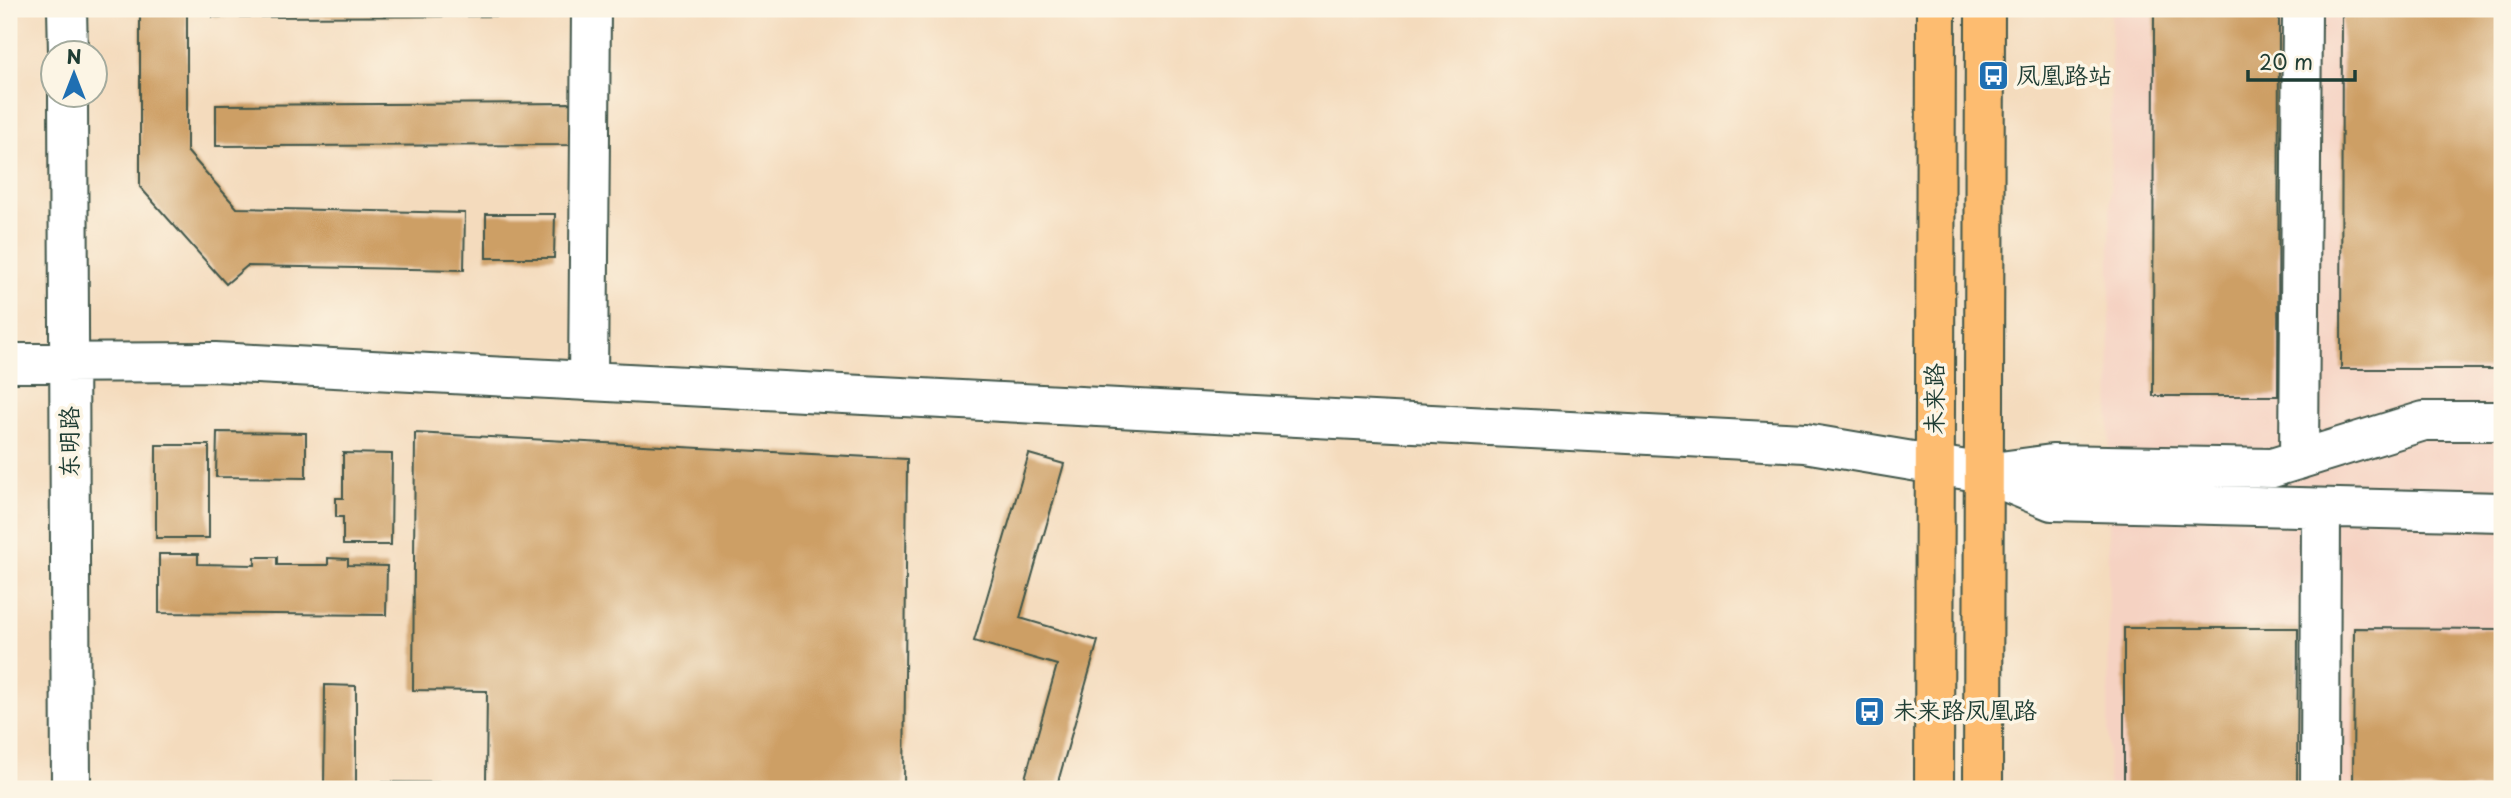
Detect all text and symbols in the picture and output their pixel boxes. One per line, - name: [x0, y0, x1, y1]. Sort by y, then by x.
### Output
- north arrow: [38, 38, 108, 108]
- scale bar: [2248, 38, 2355, 82]
- text: N: [66, 42, 82, 70]
- text: 20 m: [2259, 45, 2313, 77]
- place label: 凤凰路站: [2016, 56, 2112, 92]
- bus stop icon: 凤凰路站: [1976, 59, 2010, 93]
- street label: 未来路: [1915, 363, 1951, 435]
- street label: 东明路: [50, 406, 86, 478]
- place label: 未来路凤凰路: [1893, 691, 2037, 727]
- bus stop icon: 未来路凤凰路: [1853, 694, 1887, 728]

